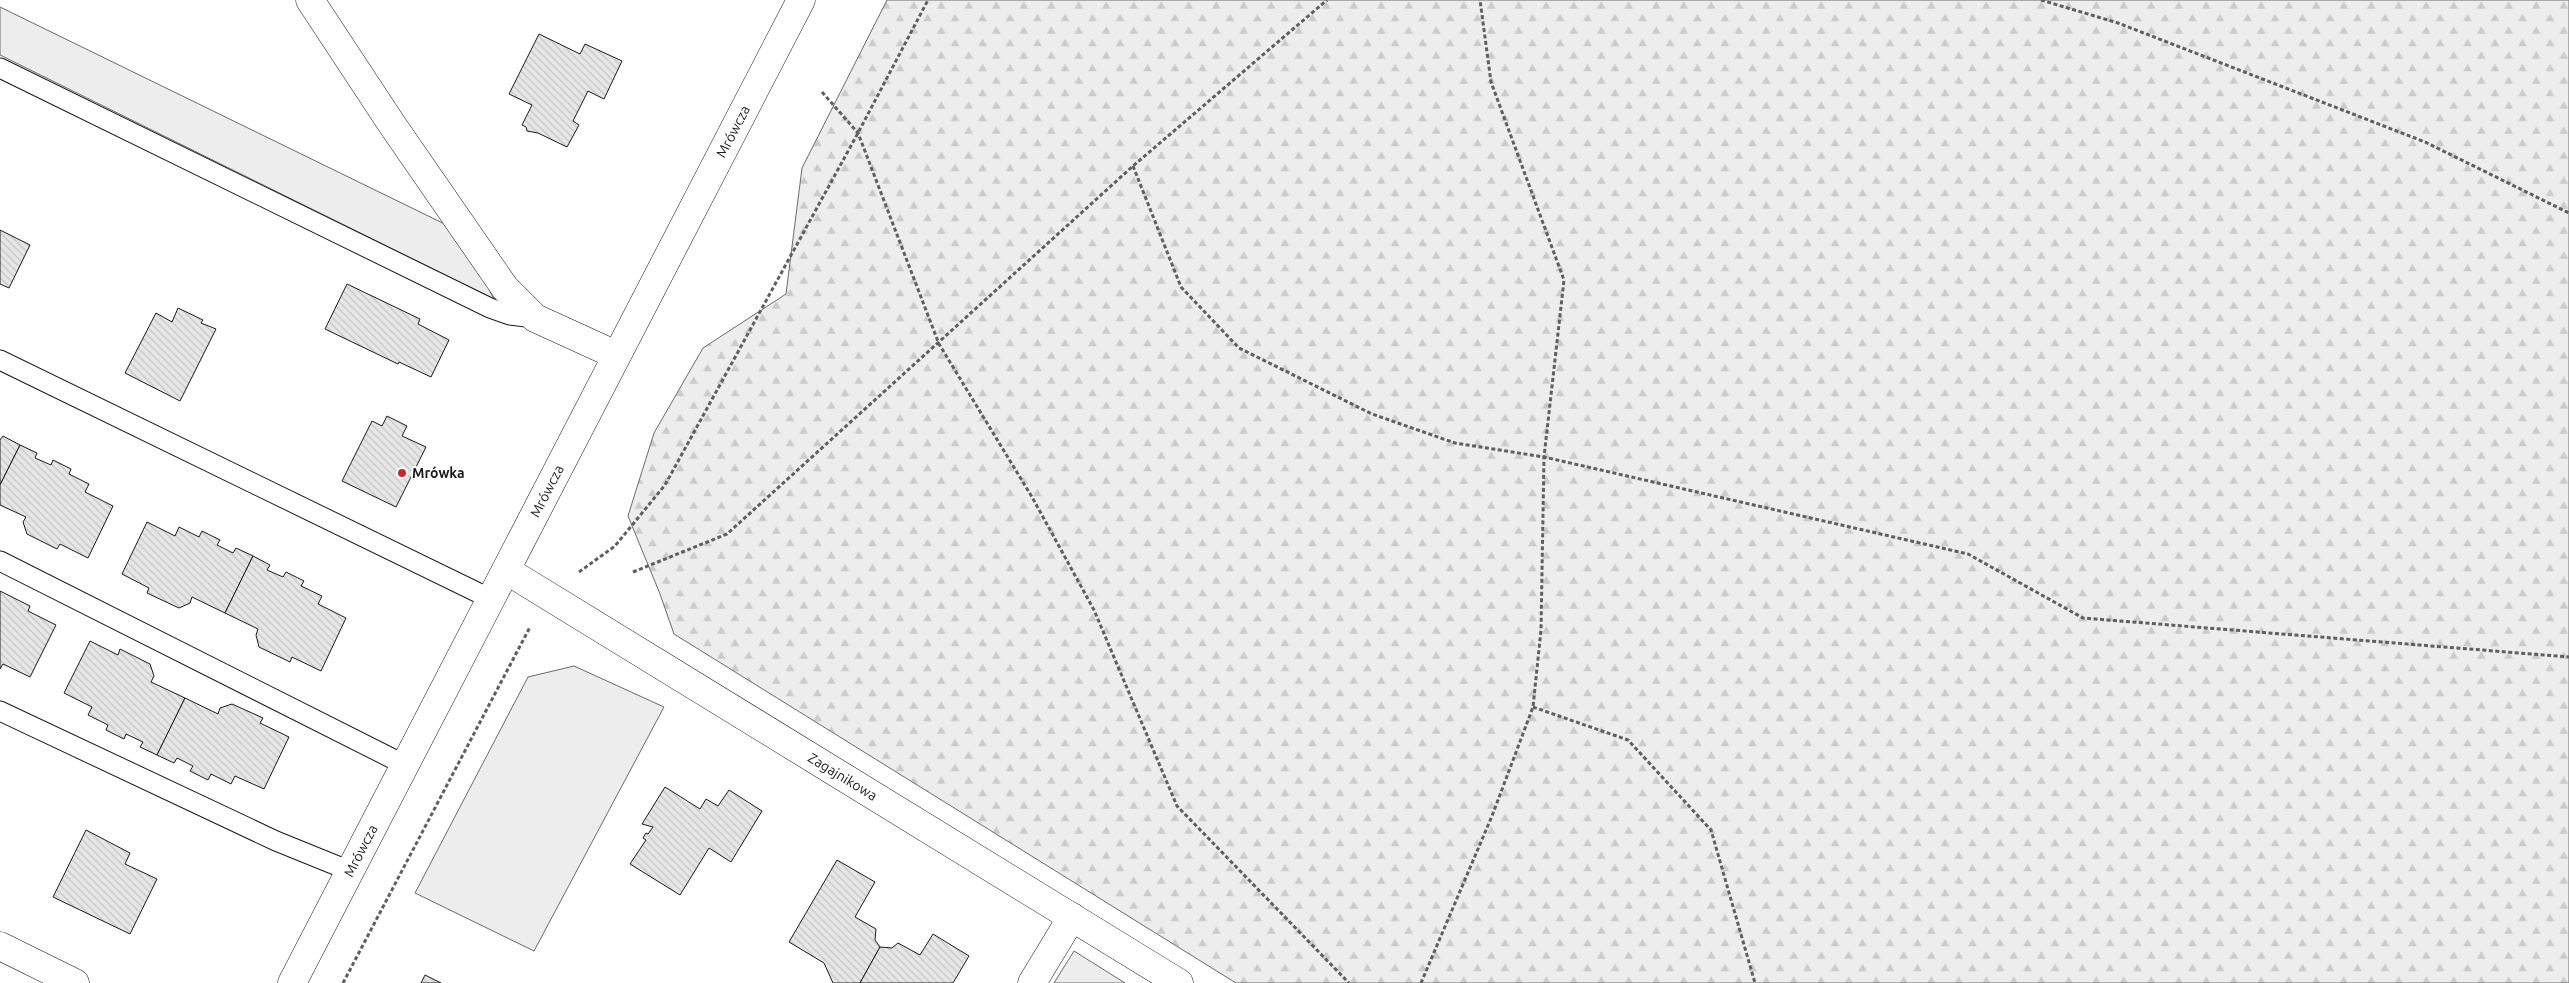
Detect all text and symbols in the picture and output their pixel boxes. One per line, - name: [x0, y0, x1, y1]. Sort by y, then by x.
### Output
- street label: Mrówcza: [713, 103, 753, 160]
- street label: Mrówcza: [527, 462, 567, 520]
- place label: Mrówka: [412, 465, 465, 481]
- marker: Mrówka: [396, 467, 408, 479]
- street label: Zagajnikowa: [805, 749, 880, 804]
- street label: Mrówcza: [340, 822, 381, 880]

